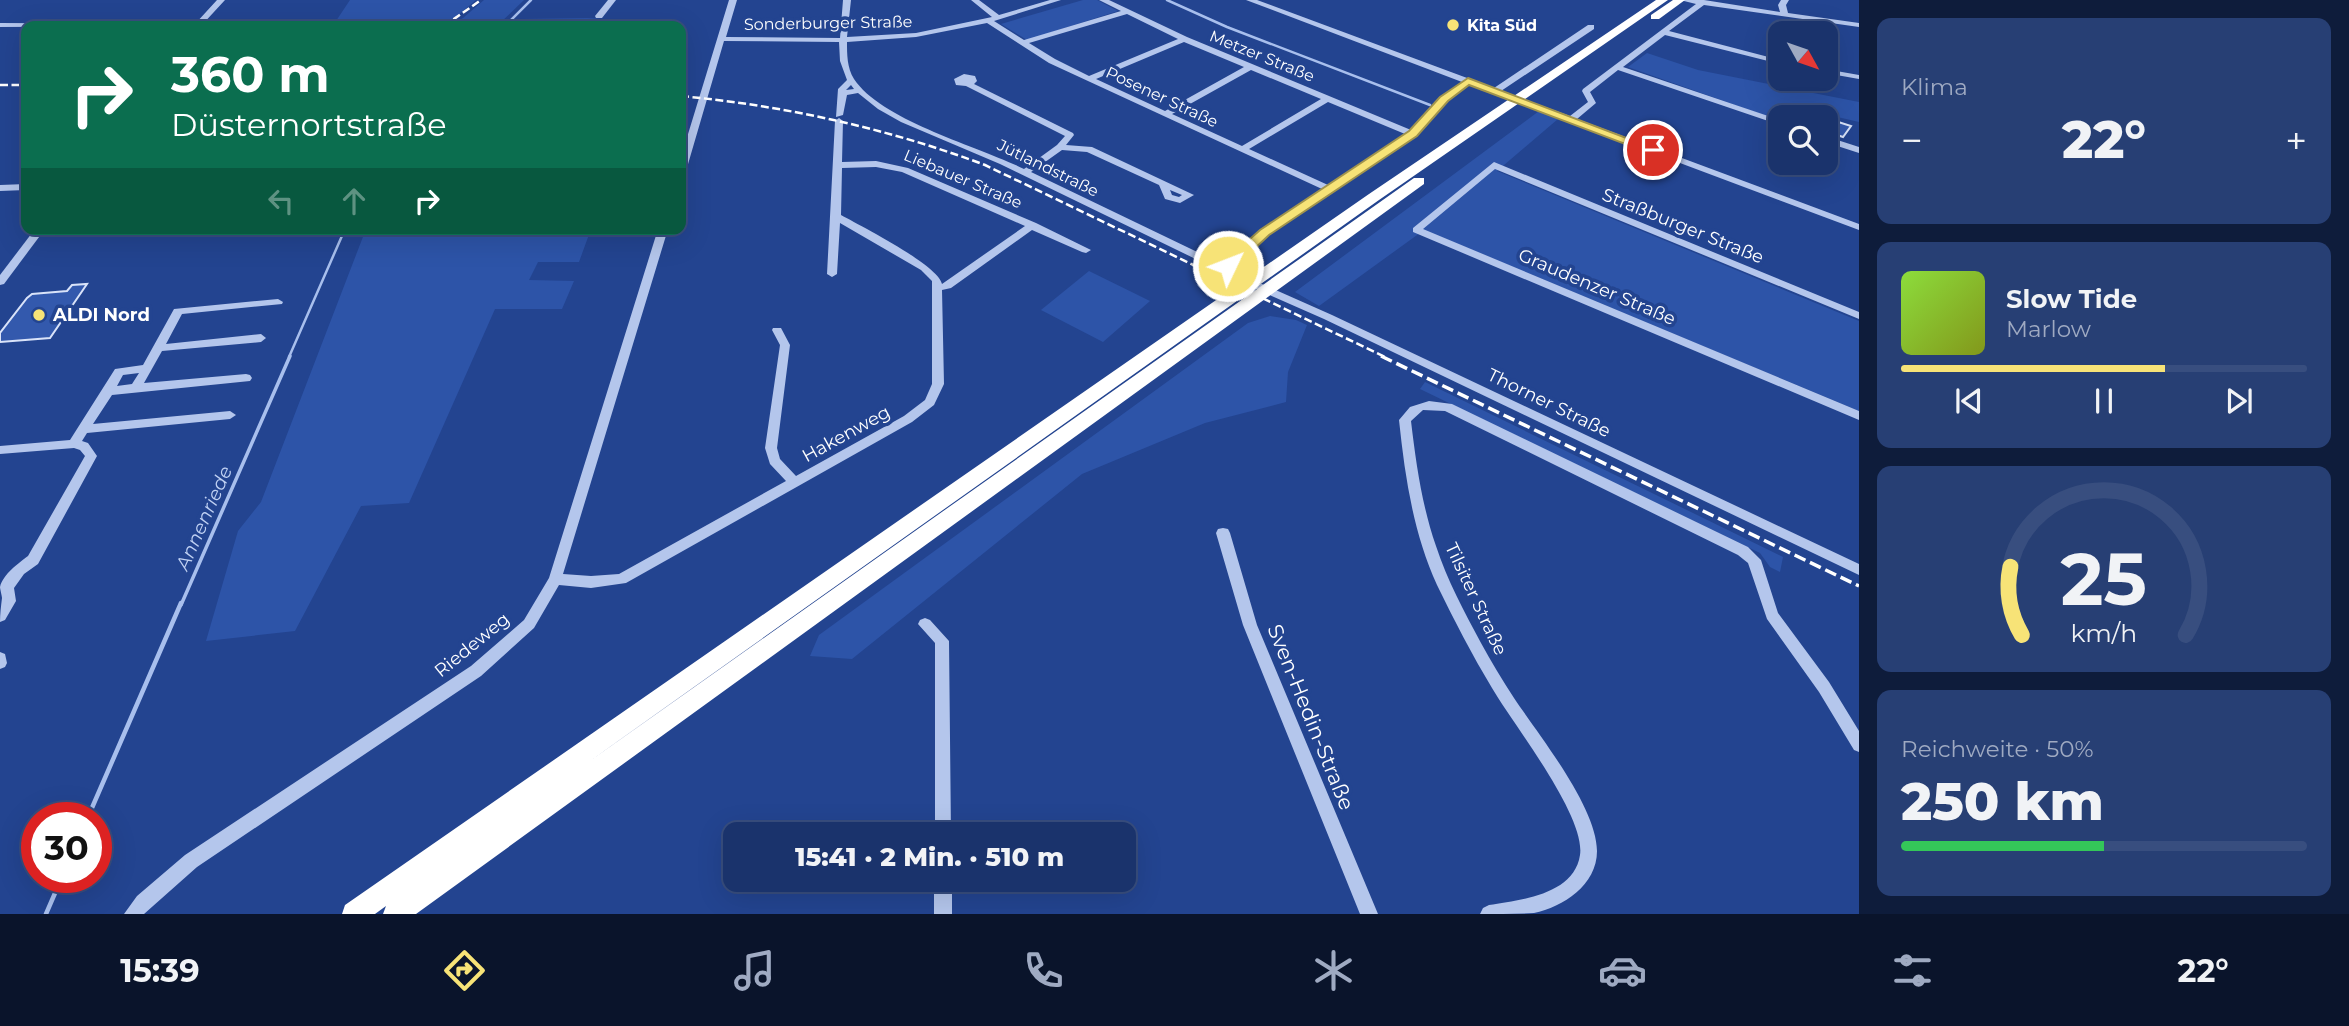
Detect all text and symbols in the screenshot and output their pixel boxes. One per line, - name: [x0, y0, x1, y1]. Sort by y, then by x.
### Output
- street label: Sonderburger Straße: [744, 12, 912, 34]
- place label: Kita Süd: [1467, 16, 1537, 35]
- marker: Kita Süd: [1445, 17, 1461, 33]
- north arrow: [1768, 21, 1838, 91]
- map controls: [1768, 21, 1838, 175]
- street label: Metzer Straße: [1207, 26, 1317, 86]
- text: 360 m: [171, 45, 330, 104]
- icon: right: [56, 49, 147, 140]
- street label: Posener Straße: [1103, 63, 1221, 131]
- text: Klima: [1901, 73, 1968, 101]
- text: Düsternortstraße: [171, 105, 447, 144]
- button: search: [1768, 105, 1838, 175]
- text: 22°: [2062, 108, 2146, 171]
- text: −: [1901, 117, 1923, 164]
- text: +: [2285, 117, 2307, 164]
- pin: [1623, 120, 1683, 180]
- icon: arrive: [1634, 131, 1672, 169]
- street label: Jütlandstraße: [993, 135, 1102, 201]
- street label: Liebauer Straße: [901, 146, 1025, 212]
- icon: left: [262, 182, 300, 220]
- icon: ahead: [335, 182, 373, 220]
- icon: right: [408, 182, 446, 220]
- street label: Straßburger Straße: [1599, 184, 1767, 269]
- position arrow: [1191, 229, 1265, 303]
- street label: Graudenzer Straße: [1515, 244, 1679, 330]
- text: Slow Tide: [2006, 283, 2137, 315]
- place label: ALDI Nord: [52, 304, 150, 326]
- marker: ALDI Nord: [31, 307, 47, 323]
- text: Marlow: [2006, 315, 2091, 343]
- street label: Thorner Straße: [1484, 364, 1614, 442]
- icon: previous: [1950, 382, 1988, 420]
- icon: pause: [2085, 382, 2123, 420]
- icon: next: [2220, 382, 2258, 420]
- street label: Hakenweg: [798, 401, 894, 467]
- water label: Annenriede: [170, 462, 237, 575]
- text: 25: [2061, 535, 2147, 623]
- street label: Tilsiter Straße: [1440, 539, 1512, 659]
- street label: Riedeweg: [430, 608, 514, 682]
- text: km/h: [2071, 618, 2137, 648]
- street label: Sven-Hedin-Straße: [1262, 620, 1360, 814]
- text: Reichweite · 50%: [1901, 735, 2094, 763]
- text: 250 km: [1901, 770, 2104, 833]
- speed limit sign: 30: [21, 802, 112, 893]
- text: 15:41 · 2 Min. · 510 m: [795, 841, 1064, 873]
- icon: directions: [440, 946, 489, 995]
- icon: music: [730, 946, 779, 995]
- icon: phone: [1019, 946, 1068, 995]
- icon: climate: [1309, 946, 1358, 995]
- icon: car: [1598, 946, 1647, 995]
- icon: filters: [1888, 946, 1937, 995]
- text: 15:39: [120, 951, 200, 990]
- text: 22°: [2178, 951, 2229, 990]

